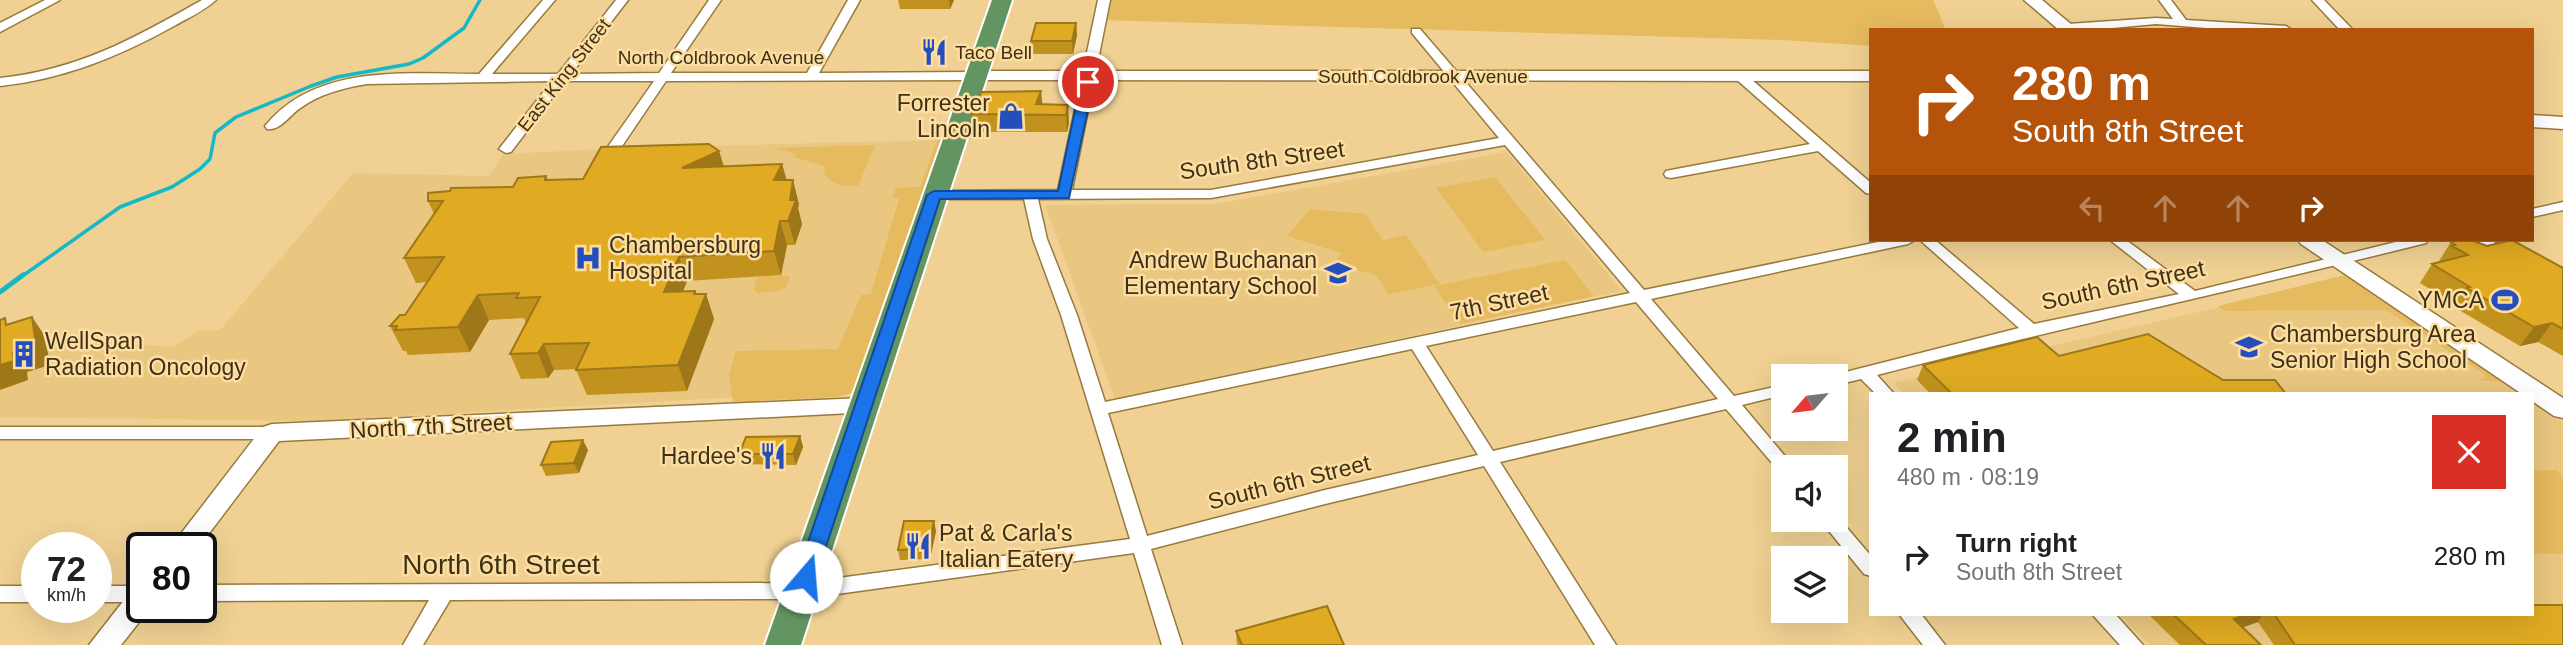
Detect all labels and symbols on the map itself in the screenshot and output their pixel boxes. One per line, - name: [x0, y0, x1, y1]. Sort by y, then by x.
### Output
- street label: East King Street: [513, 14, 615, 136]
- restaurant icon: Taco Bell: [919, 37, 949, 67]
- place label: Taco Bell: [955, 42, 1032, 63]
- street label: North Coldbrook Avenue: [618, 47, 824, 68]
- pin: [1058, 52, 1118, 112]
- street label: South Coldbrook Avenue: [1318, 66, 1528, 87]
- place label: Forrester Lincoln: [897, 90, 990, 142]
- shop icon: Forrester Lincoln: [996, 101, 1026, 131]
- street label: South 8th Street: [1178, 135, 1347, 184]
- place label: Chambersburg Hospital: [609, 232, 761, 284]
- hospital icon: Chambersburg Hospital: [573, 243, 603, 273]
- place label: Andrew Buchanan Elementary School: [1124, 247, 1317, 299]
- street label: South 6th Street: [2039, 255, 2208, 315]
- school or university icon: Andrew Buchanan Elementary School: [1323, 258, 1353, 288]
- street label: 7th Street: [1448, 279, 1551, 325]
- sports icon: YMCA: [2490, 285, 2520, 315]
- place label: YMCA: [2418, 287, 2485, 313]
- place label: Chambersburg Area Senior High School: [2270, 321, 2476, 373]
- place label: WellSpan Radiation Oncology: [45, 328, 246, 380]
- school or university icon: Chambersburg Area Senior High School: [2234, 332, 2264, 362]
- building icon: WellSpan Radiation Oncology: [9, 339, 39, 369]
- north arrow: [1771, 364, 1848, 441]
- street label: North 7th Street: [349, 409, 513, 443]
- restaurant icon: Hardee's: [758, 441, 788, 471]
- place label: Hardee's: [661, 443, 752, 469]
- street label: South 6th Street: [1205, 449, 1373, 515]
- place label: Pat & Carla's Italian Eatery: [939, 520, 1074, 572]
- restaurant icon: Pat & Carla's Italian Eatery: [903, 531, 933, 561]
- speed limit sign: 80: [126, 532, 217, 623]
- position arrow: [769, 540, 843, 614]
- street label: North 6th Street: [402, 549, 600, 580]

